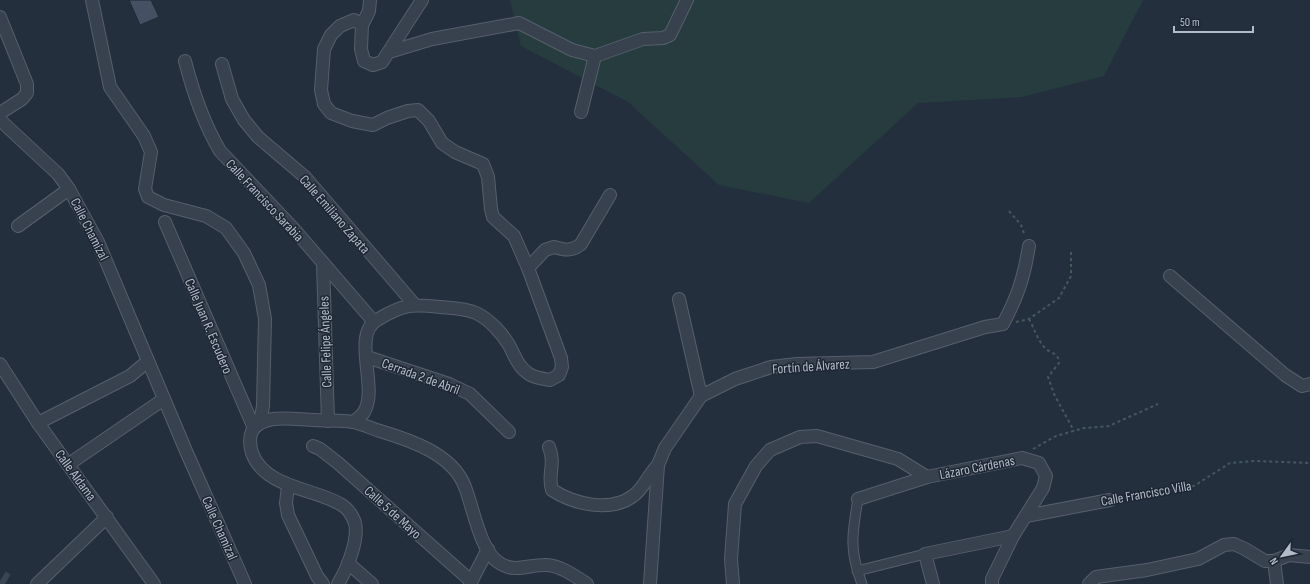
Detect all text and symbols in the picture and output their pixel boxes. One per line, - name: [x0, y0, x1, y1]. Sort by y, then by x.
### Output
- scale bar: [1174, 8, 1253, 34]
- text: 50 m: [1180, 15, 1200, 30]
- street label: Calle Francisco Sarabia: [222, 156, 307, 245]
- street label: Calle Emiliano Zapata: [296, 171, 374, 257]
- street label: Calle Chamizal: [67, 195, 113, 263]
- street label: Calle Juan R. Escudero: [181, 276, 236, 377]
- street label: Calle Felipe Ángeles: [315, 296, 336, 388]
- street label: Cerrada 2 de Abril: [379, 354, 462, 398]
- street label: Fortín de Álvarez: [772, 355, 850, 378]
- street label: Calle Aldama: [51, 446, 100, 504]
- street label: Lázaro Cárdenas: [938, 452, 1016, 483]
- street label: Calle Francisco Villa: [1099, 477, 1193, 510]
- street label: Calle 5 de Mayo: [361, 482, 425, 543]
- street label: Calle Chamizal: [198, 494, 241, 563]
- north arrow: [1262, 536, 1302, 576]
- text: N: [1267, 555, 1281, 567]

